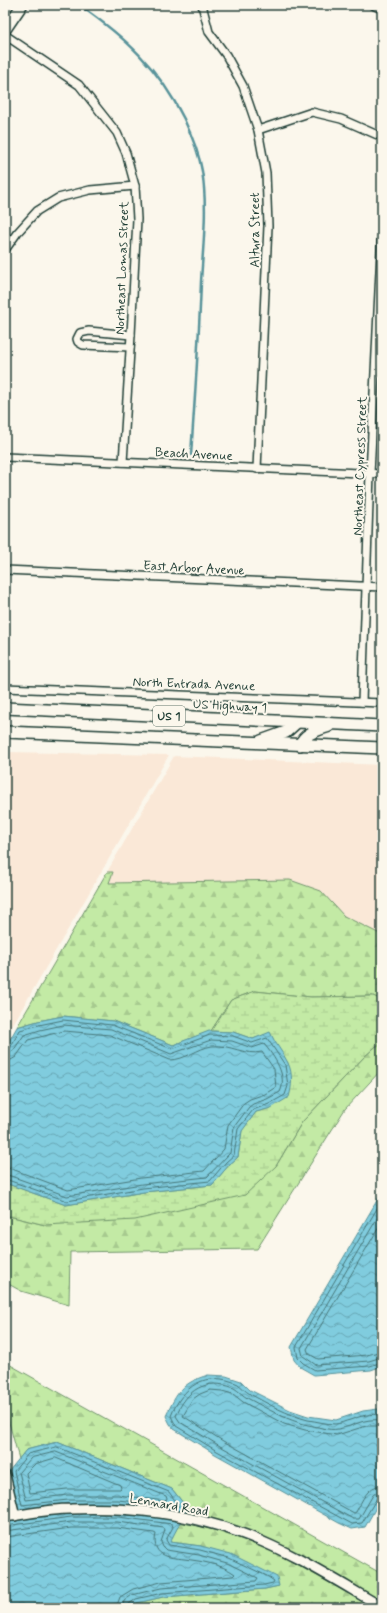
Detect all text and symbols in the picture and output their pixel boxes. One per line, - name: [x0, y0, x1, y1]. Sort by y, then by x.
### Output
- street label: Altura Street: [247, 192, 264, 268]
- street label: Northeast Lomas Street: [112, 201, 133, 335]
- street label: Northeast Cypress Street: [350, 396, 371, 536]
- street label: Beach Avenue: [155, 444, 233, 465]
- street label: East Arbor Avenue: [143, 557, 245, 580]
- street label: North Entrada Avenue: [132, 674, 256, 695]
- street label: US Highway 1: [192, 696, 267, 718]
- road number: US 1: [153, 706, 185, 726]
- street label: Lennard Road: [128, 1490, 209, 1521]

